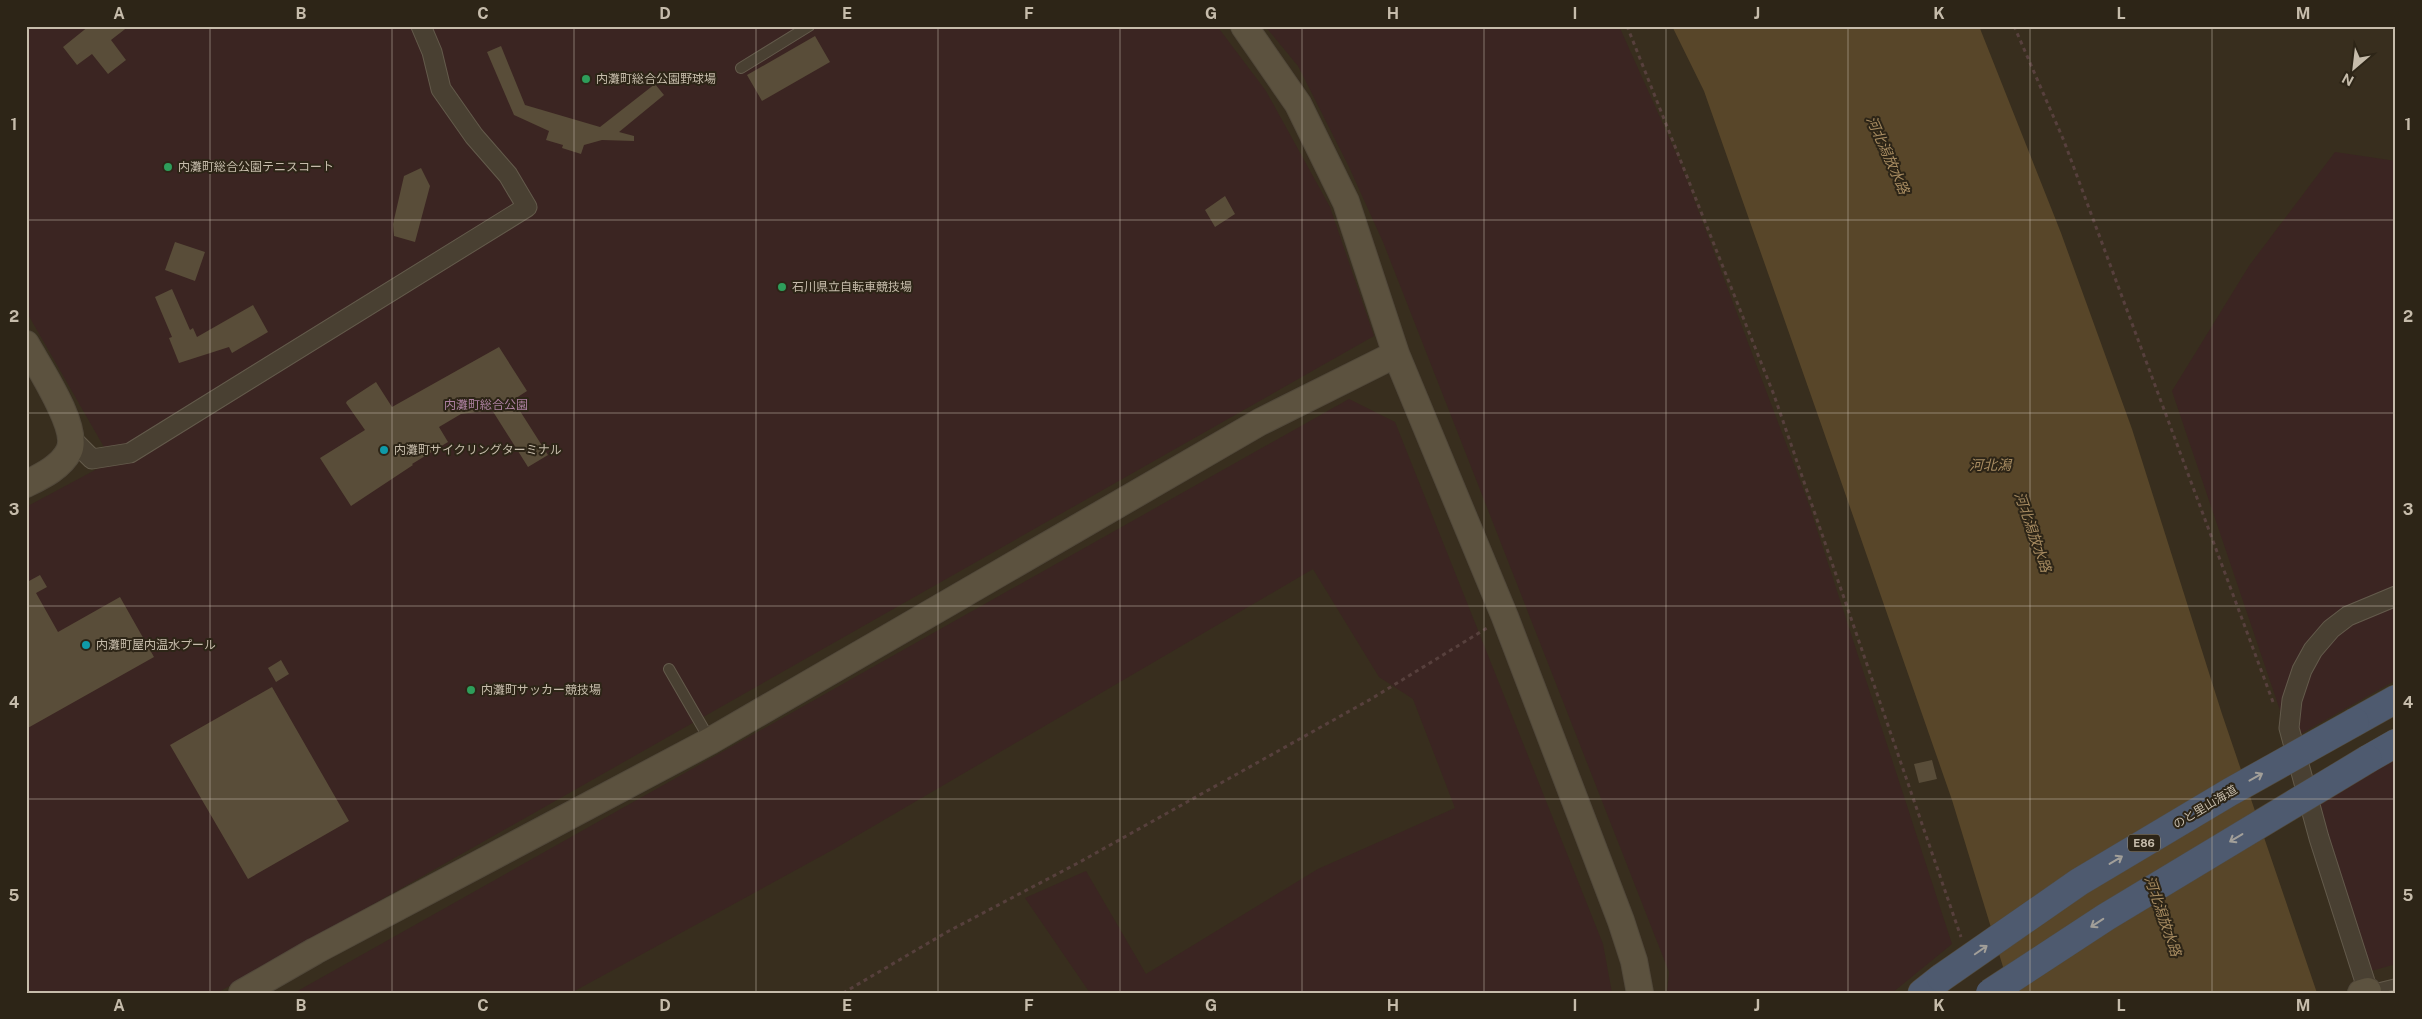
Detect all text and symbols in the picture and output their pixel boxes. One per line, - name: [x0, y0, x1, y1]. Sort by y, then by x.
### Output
- text: A: [113, 4, 125, 23]
- text: B: [296, 4, 307, 23]
- text: C: [477, 4, 489, 23]
- text: D: [659, 4, 671, 23]
- text: E: [842, 4, 852, 23]
- text: F: [1024, 4, 1034, 23]
- text: G: [1205, 4, 1217, 23]
- text: H: [1387, 4, 1399, 23]
- text: I: [1573, 4, 1577, 23]
- text: J: [1754, 4, 1760, 23]
- text: K: [1933, 4, 1945, 23]
- text: L: [2116, 4, 2126, 23]
- text: M: [2296, 4, 2310, 23]
- north arrow: [2330, 42, 2380, 92]
- text: N: [2339, 70, 2356, 89]
- place label: 内灘町総合公園野球場: [596, 72, 716, 86]
- marker: 内灘町総合公園野球場: [580, 73, 592, 85]
- water label: 河北潟放水路: [1864, 113, 1913, 198]
- text: 1: [11, 115, 17, 134]
- text: 1: [2405, 115, 2411, 134]
- place label: 内灘町総合公園テニスコート: [178, 160, 334, 174]
- marker: 内灘町総合公園テニスコート: [162, 161, 174, 173]
- place label: 石川県立自転車競技場: [792, 280, 912, 294]
- marker: 石川県立自転車競技場: [776, 281, 788, 293]
- text: 2: [9, 307, 19, 326]
- text: 2: [2403, 307, 2413, 326]
- park label: 内灘町総合公園: [444, 398, 528, 412]
- place label: 内灘町サイクリングターミナル: [394, 443, 562, 457]
- marker: 内灘町サイクリングターミナル: [378, 444, 390, 456]
- water label: 河北潟: [1969, 457, 2013, 473]
- water label: 河北潟放水路: [2012, 490, 2055, 575]
- text: 3: [9, 500, 19, 519]
- text: 3: [2403, 500, 2413, 519]
- place label: 内灘町屋内温水プール: [96, 638, 216, 652]
- marker: 内灘町屋内温水プール: [80, 639, 92, 651]
- place label: 内灘町サッカー競技場: [481, 683, 601, 697]
- marker: 内灘町サッカー競技場: [465, 684, 477, 696]
- text: 4: [9, 693, 20, 712]
- text: 4: [2403, 693, 2414, 712]
- one-way arrow: [2248, 772, 2262, 782]
- street label: のと里山海道: [2171, 782, 2239, 832]
- one-way arrow: [2230, 833, 2244, 843]
- road number: E86: [2128, 834, 2160, 851]
- one-way arrow: [2108, 855, 2122, 865]
- water label: 河北潟放水路: [2142, 874, 2185, 959]
- text: 5: [9, 886, 20, 905]
- text: 5: [2403, 886, 2414, 905]
- one-way arrow: [2091, 918, 2105, 928]
- one-way arrow: [1973, 945, 1987, 955]
- text: A: [113, 996, 125, 1015]
- text: B: [296, 996, 307, 1015]
- text: C: [477, 996, 489, 1015]
- text: D: [659, 996, 671, 1015]
- text: E: [842, 996, 852, 1015]
- text: F: [1024, 996, 1034, 1015]
- text: G: [1205, 996, 1217, 1015]
- text: H: [1387, 996, 1399, 1015]
- text: I: [1573, 996, 1577, 1015]
- text: J: [1754, 996, 1760, 1015]
- text: K: [1933, 996, 1945, 1015]
- text: L: [2116, 996, 2126, 1015]
- text: M: [2296, 996, 2310, 1015]

